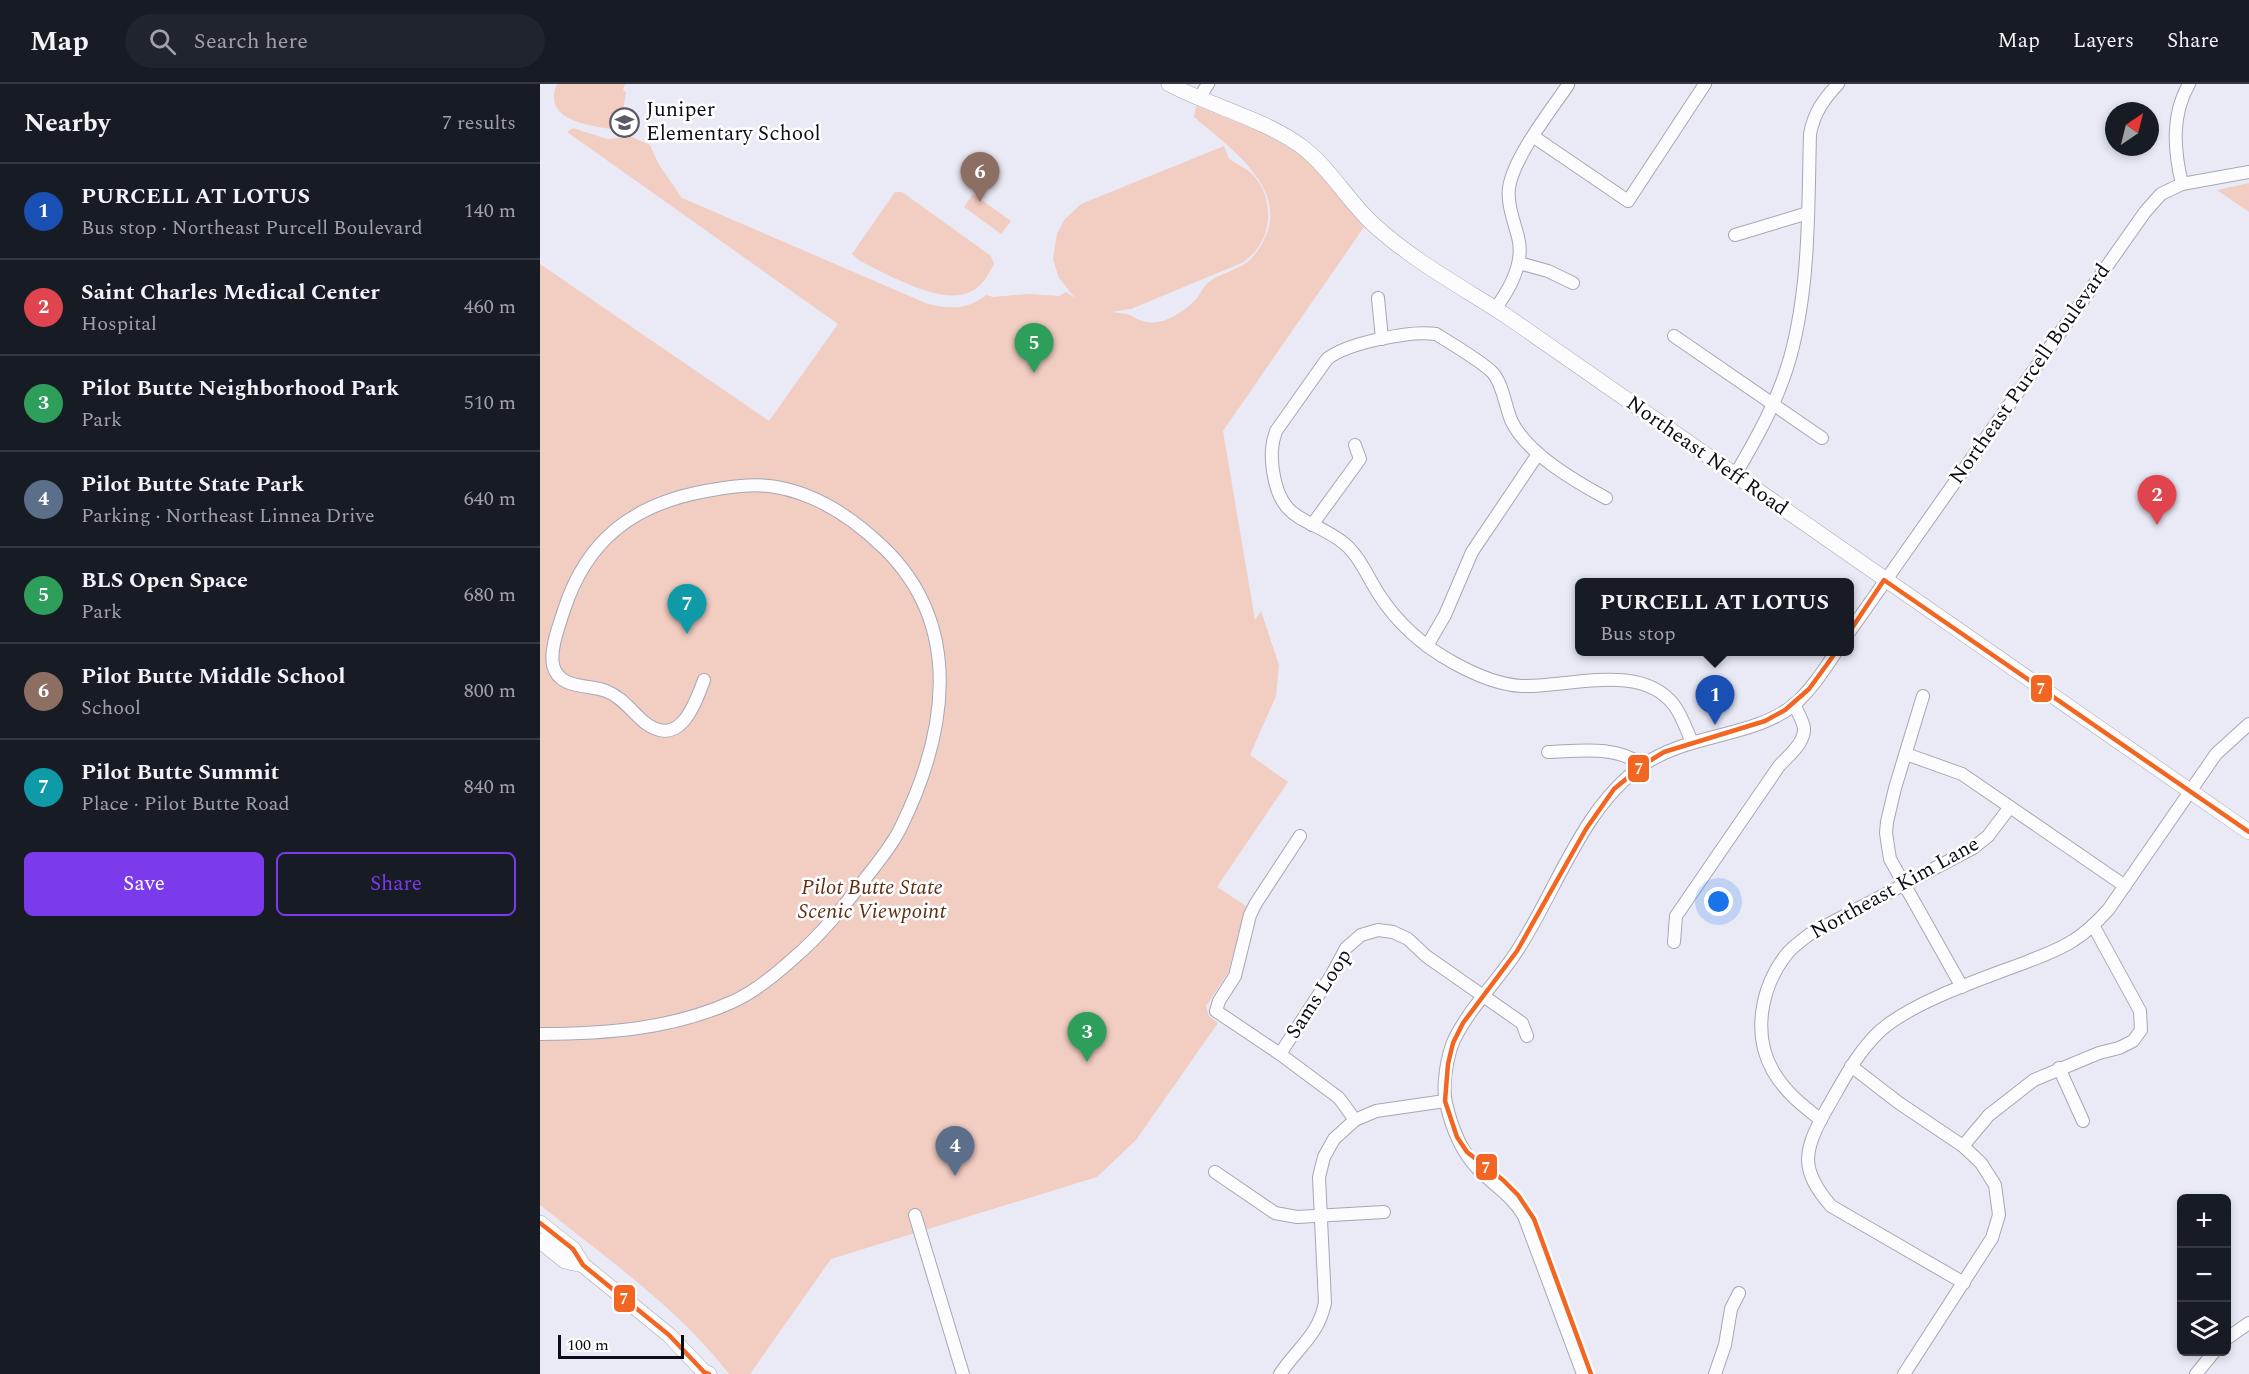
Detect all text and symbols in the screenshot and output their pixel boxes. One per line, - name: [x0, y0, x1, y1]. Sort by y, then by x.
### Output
- search box: [125, 14, 545, 68]
- text: Map: [30, 20, 89, 63]
- icon: search: [146, 25, 179, 58]
- text: Search here: [194, 25, 308, 58]
- text: Map: [1998, 25, 2040, 57]
- text: Layers: [2073, 25, 2134, 57]
- text: Share: [2167, 25, 2219, 57]
- place label: Juniper Elementary School: [646, 94, 821, 150]
- north arrow: [2105, 102, 2159, 156]
- text: Nearby: [24, 103, 110, 143]
- school or university icon: Juniper Elementary School: [609, 106, 641, 138]
- text: 7 results: [442, 108, 516, 138]
- pin: 6: [960, 152, 1000, 202]
- text: PURCELL AT LOTUS: [81, 180, 310, 213]
- text: 1: [38, 196, 49, 226]
- text: 140 m: [464, 196, 516, 226]
- text: Bus stop · Northeast Purcell Boulevard: [81, 213, 423, 243]
- street label: Northeast Purcell Boulevard: [1941, 257, 2119, 491]
- text: Saint Charles Medical Center: [81, 276, 380, 309]
- text: 2: [38, 292, 49, 322]
- text: 460 m: [464, 292, 516, 322]
- text: Hospital: [81, 309, 157, 339]
- pin: 5: [1014, 324, 1054, 373]
- text: Pilot Butte Neighborhood Park: [81, 372, 399, 405]
- text: 3: [38, 388, 49, 418]
- text: 510 m: [464, 388, 516, 418]
- street label: Northeast Neff Road: [1619, 388, 1795, 524]
- text: Park: [81, 405, 122, 435]
- text: Pilot Butte State Park: [81, 468, 304, 501]
- pin: 2: [2138, 476, 2176, 525]
- text: 4: [38, 484, 49, 514]
- text: 640 m: [464, 484, 516, 514]
- text: Parking · Northeast Linnea Drive: [81, 501, 375, 531]
- text: BLS Open Space: [81, 564, 248, 597]
- popup: [1575, 578, 1854, 656]
- text: 5: [38, 580, 49, 610]
- text: 680 m: [464, 580, 516, 610]
- pin: 7: [668, 584, 706, 634]
- text: PURCELL AT LOTUS: [1600, 586, 1829, 619]
- text: Park: [81, 597, 122, 627]
- text: Bus stop: [1600, 619, 1676, 649]
- text: Pilot Butte Middle School: [81, 660, 345, 693]
- line badge: 7: [2030, 674, 2053, 703]
- text: 6: [38, 676, 49, 706]
- text: 800 m: [464, 676, 516, 706]
- pin: 1: [1696, 676, 1734, 725]
- text: 7: [2037, 677, 2046, 701]
- text: School: [81, 693, 141, 723]
- line badge: 7: [1627, 754, 1650, 783]
- text: Pilot Butte Summit: [81, 756, 279, 789]
- text: 7: [1635, 757, 1644, 781]
- text: 7: [38, 772, 49, 802]
- text: 840 m: [464, 772, 516, 802]
- text: Place · Pilot Butte Road: [81, 789, 290, 819]
- street label: Northeast Kim Lane: [1805, 828, 1985, 948]
- button: Save: [24, 852, 264, 916]
- button: Share: [276, 852, 516, 916]
- park label: Pilot Butte State Scenic Viewpoint: [798, 872, 946, 928]
- your location: [1704, 887, 1733, 916]
- street label: Sams Loop: [1278, 942, 1360, 1046]
- pin: 3: [1068, 1012, 1106, 1062]
- pin: 4: [936, 1126, 974, 1176]
- line badge: 7: [1475, 1153, 1498, 1181]
- text: 7: [1482, 1156, 1491, 1180]
- map controls: [2177, 1194, 2231, 1356]
- button: +: [2177, 1194, 2231, 1248]
- button: −: [2177, 1248, 2231, 1302]
- line badge: 7: [613, 1284, 636, 1313]
- text: 7: [620, 1287, 629, 1311]
- button: layers: [2177, 1302, 2231, 1356]
- scale bar: [558, 1332, 684, 1360]
- text: 100 m: [567, 1333, 609, 1357]

